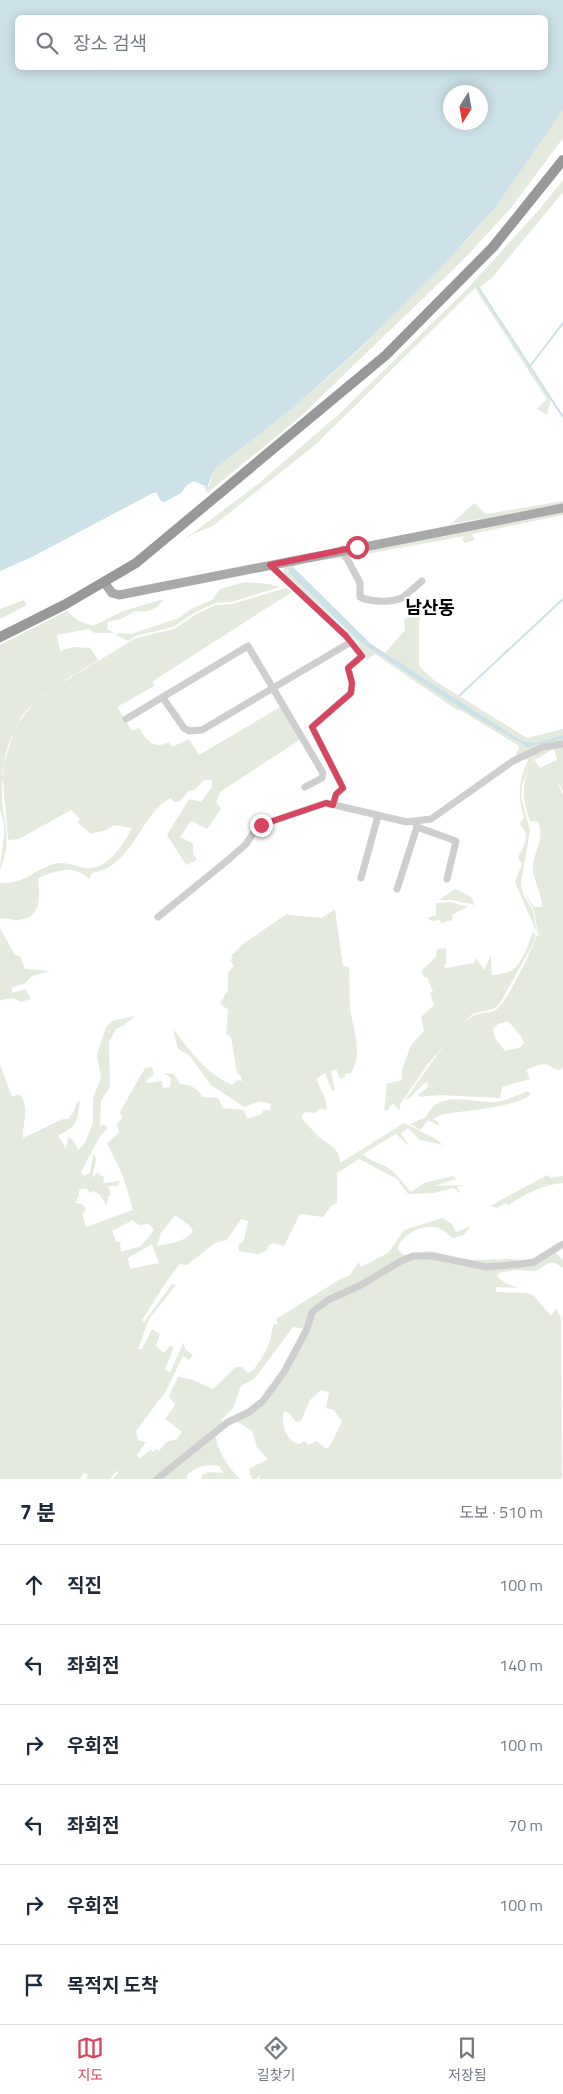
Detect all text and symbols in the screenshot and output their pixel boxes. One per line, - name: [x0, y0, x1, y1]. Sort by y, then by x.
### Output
- search box: [15, 15, 548, 70]
- text: 장소 검색: [73, 28, 147, 57]
- icon: search: [33, 29, 61, 57]
- north arrow: [443, 85, 488, 130]
- route start: [346, 536, 369, 559]
- district label: 남산동: [405, 594, 455, 621]
- route end: [250, 814, 273, 837]
- text: 7 분: [20, 1496, 56, 1528]
- text: 도보 · 510 m: [459, 1500, 543, 1524]
- text: 직진: [67, 1570, 102, 1599]
- icon: ahead: [20, 1571, 48, 1599]
- text: 100 m: [499, 1573, 543, 1597]
- text: 좌회전: [67, 1650, 119, 1679]
- icon: left: [20, 1651, 48, 1679]
- text: 140 m: [499, 1653, 543, 1677]
- text: 우회전: [67, 1730, 119, 1759]
- icon: right: [20, 1731, 48, 1759]
- text: 100 m: [499, 1733, 543, 1757]
- text: 좌회전: [67, 1810, 119, 1839]
- icon: left: [20, 1811, 48, 1839]
- text: 70 m: [508, 1813, 543, 1837]
- text: 우회전: [67, 1890, 119, 1919]
- icon: right: [20, 1891, 48, 1919]
- text: 100 m: [499, 1893, 543, 1917]
- text: 목적지 도착: [67, 1970, 159, 1999]
- icon: arrive: [20, 1971, 48, 1999]
- tab: 지도: [76, 2034, 104, 2085]
- tab: 길찾기: [257, 2034, 295, 2085]
- tab: 저장됨: [448, 2034, 487, 2085]

